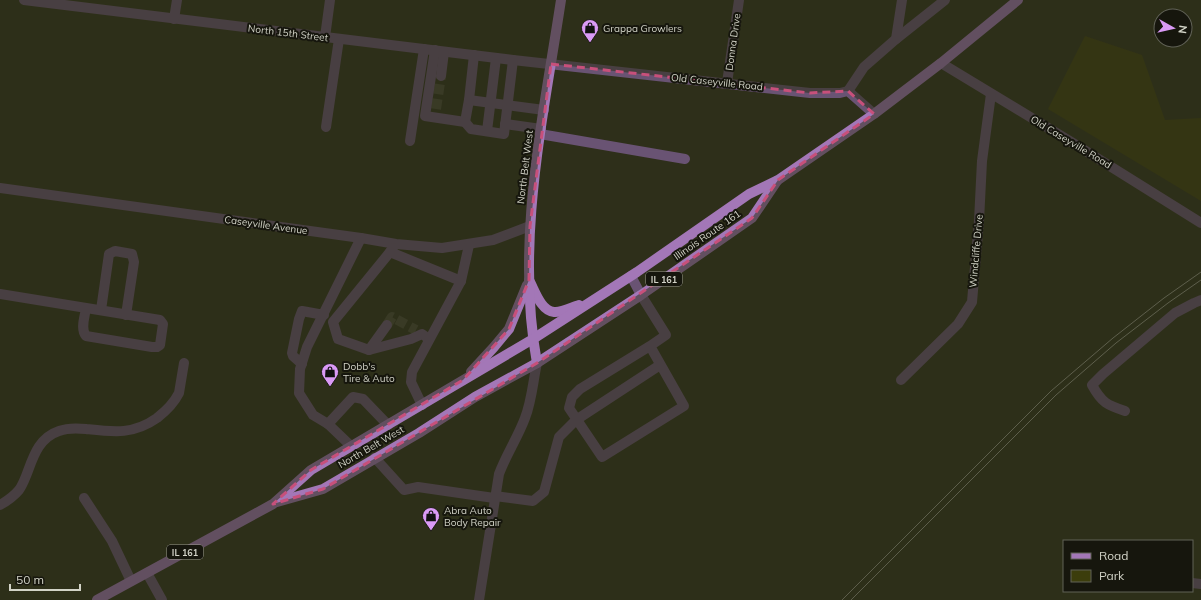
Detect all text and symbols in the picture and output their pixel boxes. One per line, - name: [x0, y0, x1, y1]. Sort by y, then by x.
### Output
- north arrow: [1153, 8, 1193, 48]
- street label: Donna Drive: [723, 13, 743, 71]
- shop icon: Grappa Growlers: [580, 18, 600, 43]
- street label: North 15th Street: [247, 22, 329, 44]
- place label: Grappa Growlers: [603, 22, 682, 35]
- text: N: [1175, 24, 1190, 34]
- street label: Old Caseyville Road: [670, 71, 764, 93]
- street label: Old Caseyville Road: [1028, 113, 1114, 171]
- street label: North Belt West: [514, 129, 536, 205]
- street label: Illinois Route 161: [671, 207, 743, 263]
- street label: Caseyville Avenue: [224, 213, 308, 237]
- street label: Windcliffe Drive: [966, 214, 986, 288]
- road number: IL 161: [646, 272, 682, 286]
- place label: Dobb's Tire & Auto: [343, 360, 395, 385]
- shop icon: Dobb's Tire & Auto: [320, 362, 340, 387]
- street label: North Belt West: [336, 423, 407, 471]
- place label: Abra Auto Body Repair: [444, 504, 501, 529]
- shop icon: Abra Auto Body Repair: [421, 506, 441, 531]
- legend: [1063, 540, 1193, 592]
- road number: IL 161: [167, 545, 203, 559]
- text: Road: [1099, 548, 1128, 563]
- scale bar: [10, 566, 80, 592]
- text: Park: [1099, 568, 1125, 583]
- text: 50 m: [16, 572, 44, 587]

